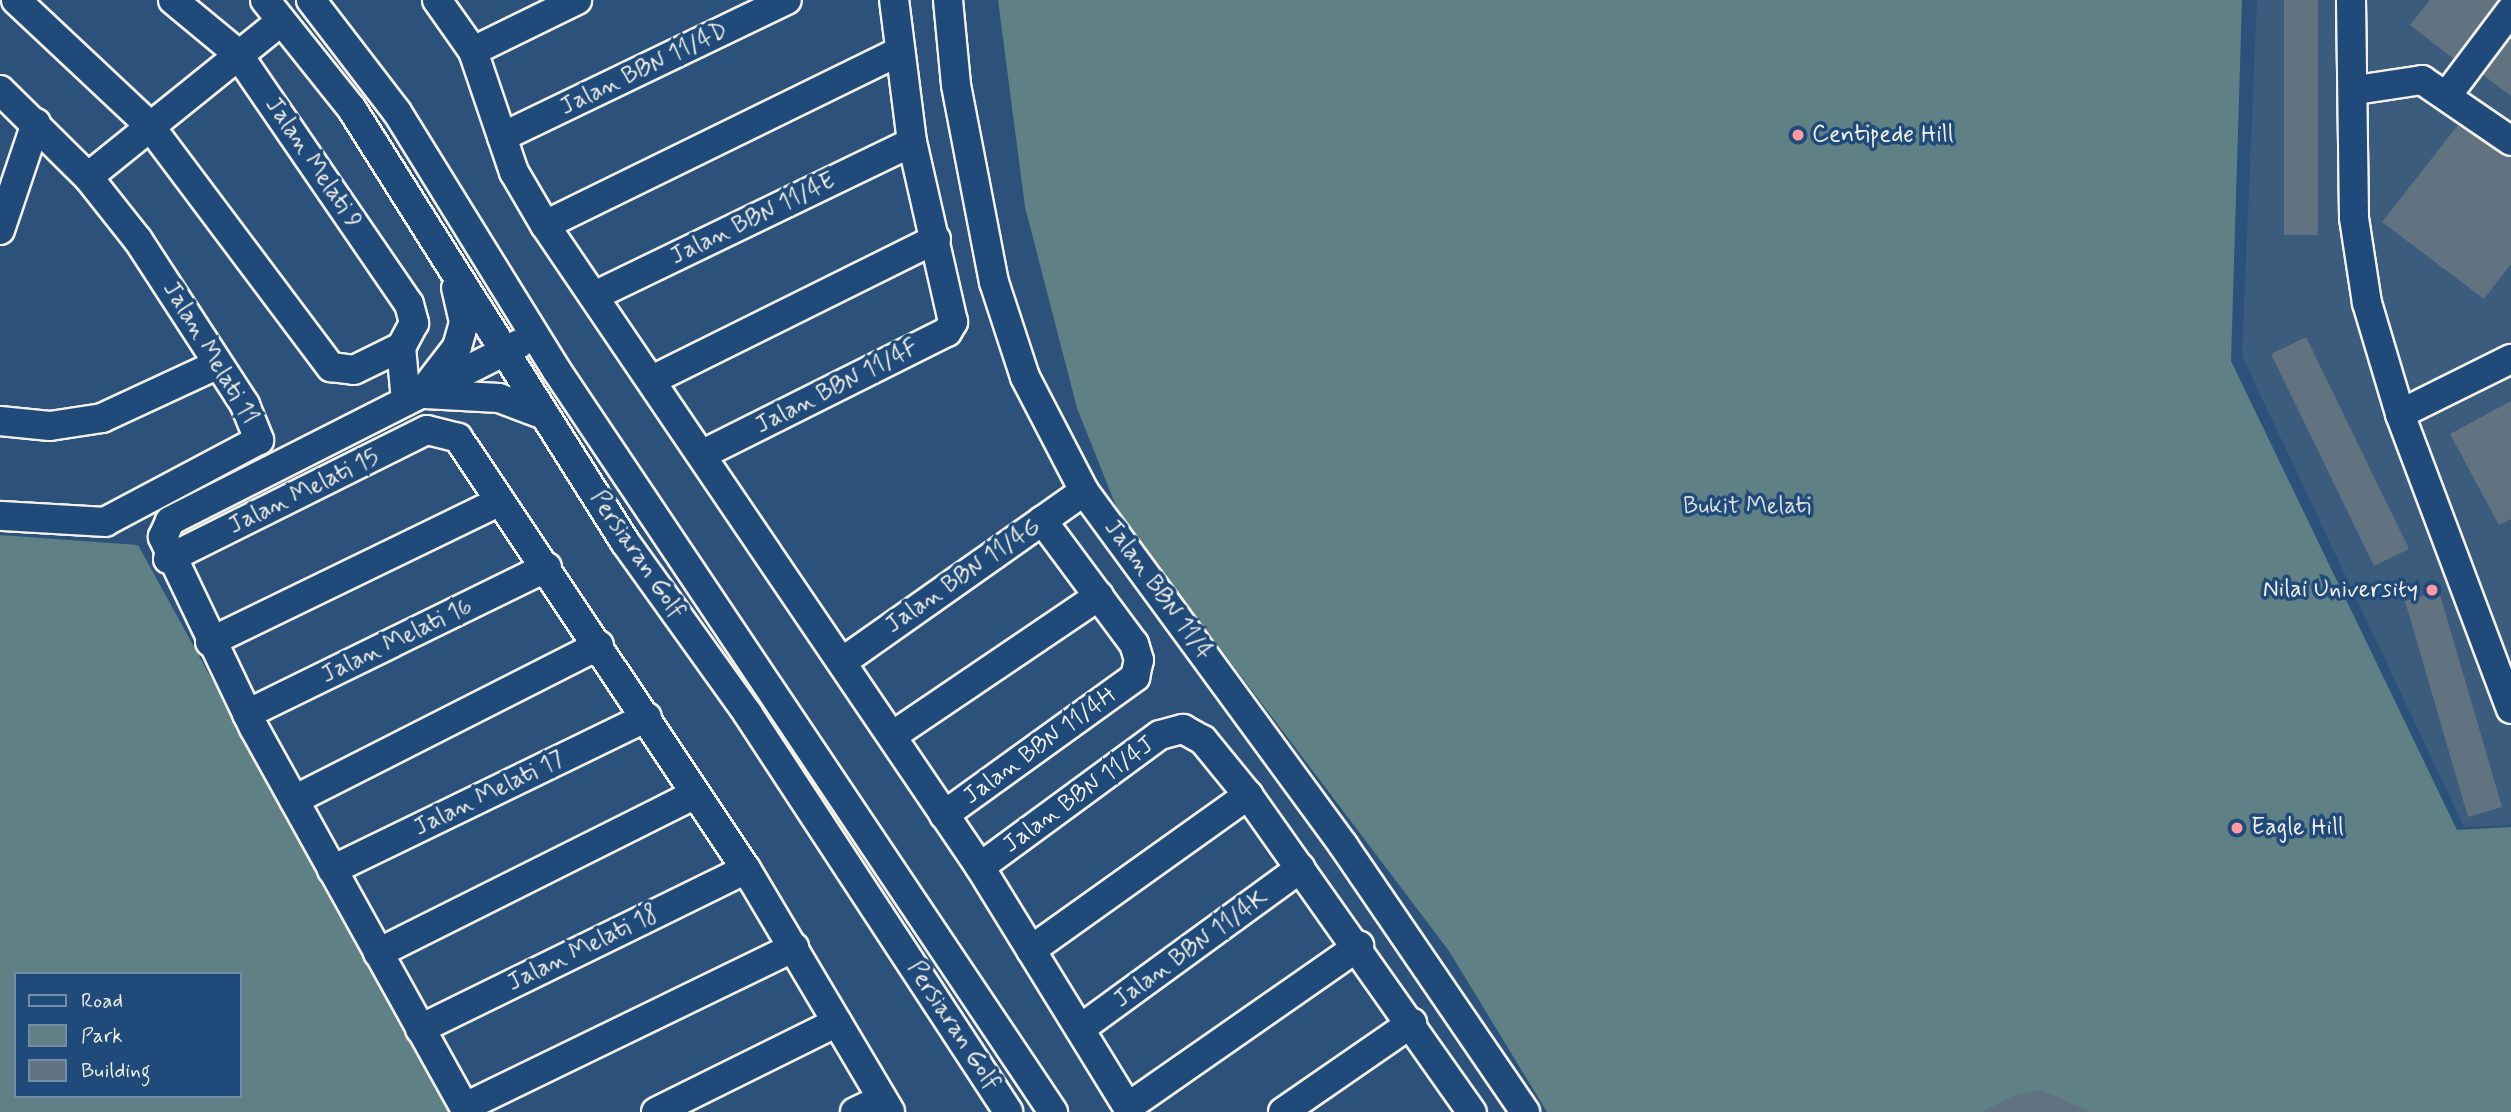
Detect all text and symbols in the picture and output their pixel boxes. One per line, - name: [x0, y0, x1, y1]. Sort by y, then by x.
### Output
- street label: Jalan BBN 11/4D: [556, 16, 732, 122]
- street label: Jalan Melati 9: [258, 92, 368, 234]
- place label: Centipede Hill: [1812, 121, 1952, 149]
- marker: Centipede Hill: [1790, 127, 1806, 143]
- street label: Jalan BBN 11/4E: [666, 167, 840, 271]
- street label: Jalan Melati 11: [156, 276, 264, 430]
- street label: Jalan BBN 11/4F: [751, 334, 923, 440]
- street label: Jalan Melati 15: [224, 443, 384, 541]
- street label: Persiaran Golf: [584, 486, 690, 624]
- park label: Bukit Melati: [1683, 493, 1811, 521]
- street label: Jalan BBN 11/4G: [880, 512, 1046, 640]
- street label: Jalan BBN 11/4: [1097, 514, 1219, 666]
- place label: Nilai University: [2263, 576, 2418, 604]
- marker: Nilai University: [2424, 582, 2440, 598]
- street label: Jalan Melati 16: [317, 592, 477, 690]
- street label: Jalan BBN 11/4H: [958, 681, 1122, 811]
- street label: Jalan BBN 11/4J: [998, 730, 1160, 860]
- street label: Jalan Melati 17: [409, 745, 569, 843]
- place label: Eagle Hill: [2251, 814, 2343, 842]
- marker: Eagle Hill: [2229, 820, 2245, 836]
- street label: Jalan BBN 11/4K: [1108, 884, 1274, 1014]
- street label: Jalan Melati 18: [503, 900, 663, 998]
- street label: Persiaran Golf: [901, 956, 1005, 1096]
- legend: [14, 972, 242, 1098]
- text: Road: [81, 987, 123, 1015]
- text: Park: [81, 1022, 123, 1050]
- text: Building: [81, 1057, 151, 1085]

